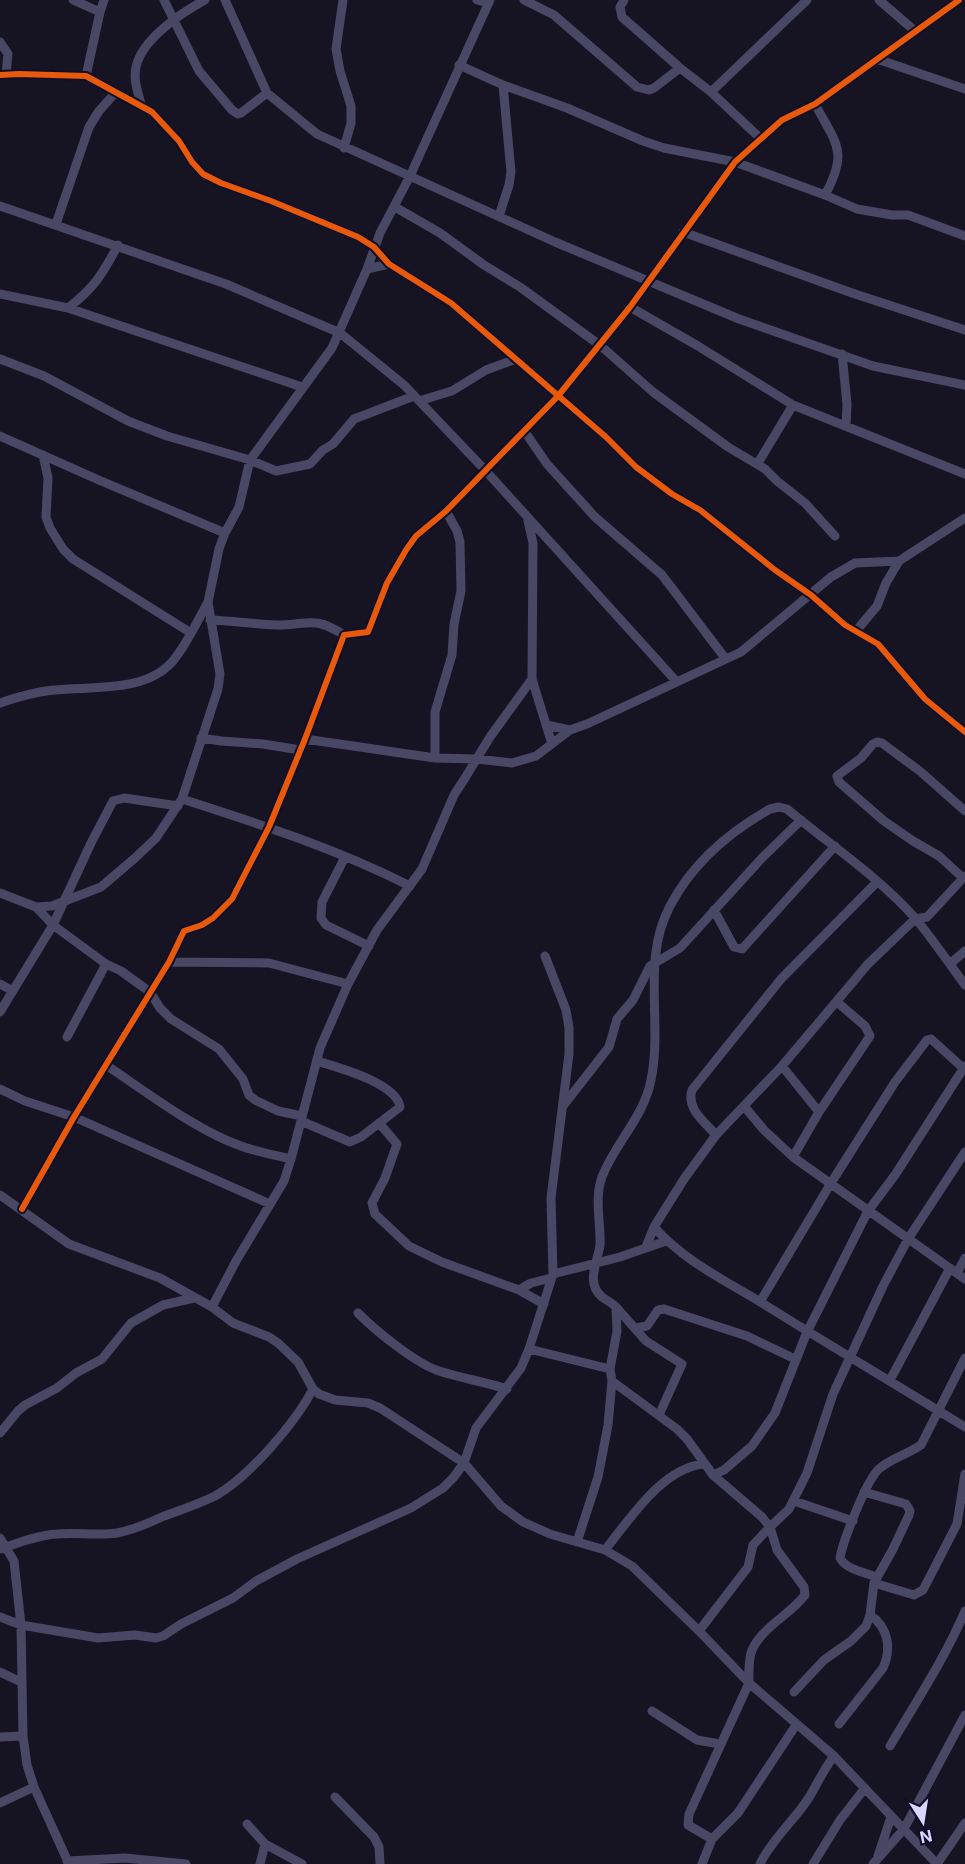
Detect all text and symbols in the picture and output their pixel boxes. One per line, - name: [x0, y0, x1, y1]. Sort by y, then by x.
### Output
- north arrow: [893, 1792, 953, 1852]
- text: N: [918, 1826, 934, 1848]

